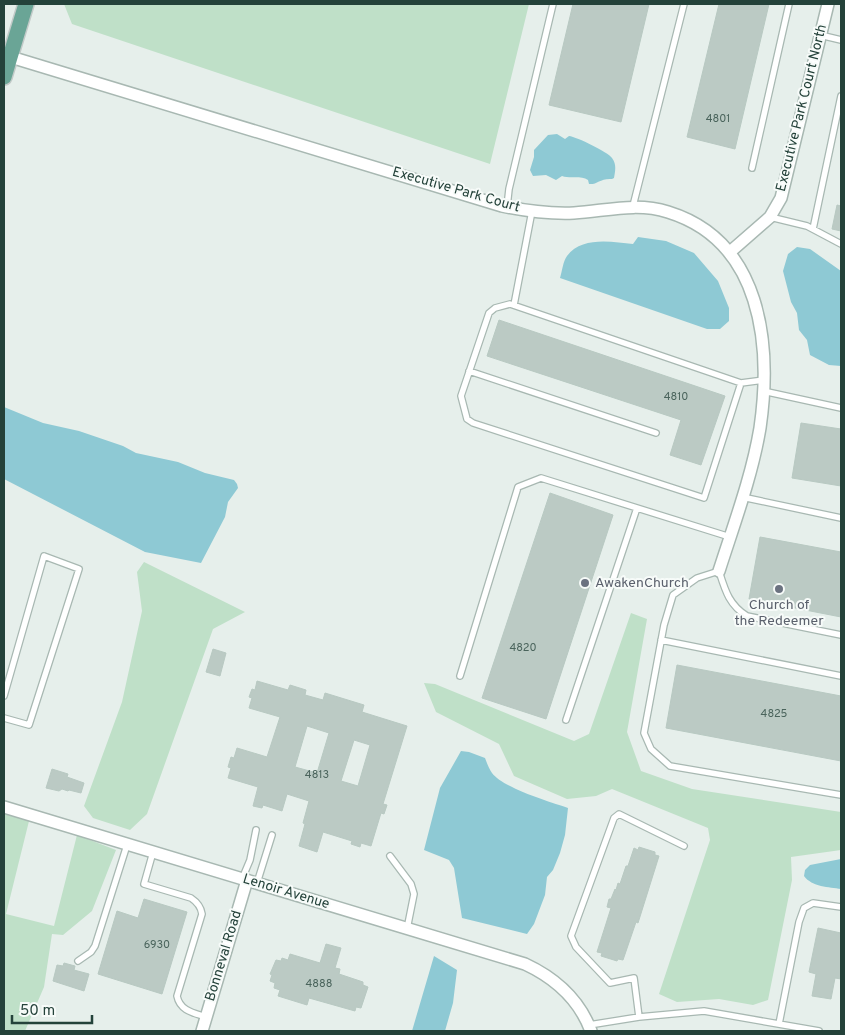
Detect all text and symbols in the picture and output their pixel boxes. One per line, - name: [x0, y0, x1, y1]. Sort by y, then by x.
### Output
- street label: Executive Park Court North: [773, 23, 831, 193]
- house number: 4801: [706, 112, 730, 126]
- street label: Executive Park Court: [390, 164, 522, 216]
- house number: 4810: [664, 390, 688, 404]
- place label: AwakenChurch: [595, 575, 689, 592]
- marker: AwakenChurch: [579, 577, 591, 589]
- marker: Church of the Redeemer: [773, 583, 785, 595]
- place label: Church of the Redeemer: [734, 597, 824, 630]
- house number: 4820: [509, 641, 537, 655]
- house number: 4825: [761, 707, 788, 721]
- house number: 4813: [305, 768, 329, 782]
- street label: Lenoir Avenue: [241, 871, 331, 913]
- street label: Bonneval Road: [202, 909, 246, 1003]
- house number: 6930: [144, 938, 170, 952]
- house number: 4888: [306, 977, 333, 991]
- scale bar: [12, 992, 92, 1024]
- text: 50 m: [20, 1002, 55, 1021]

